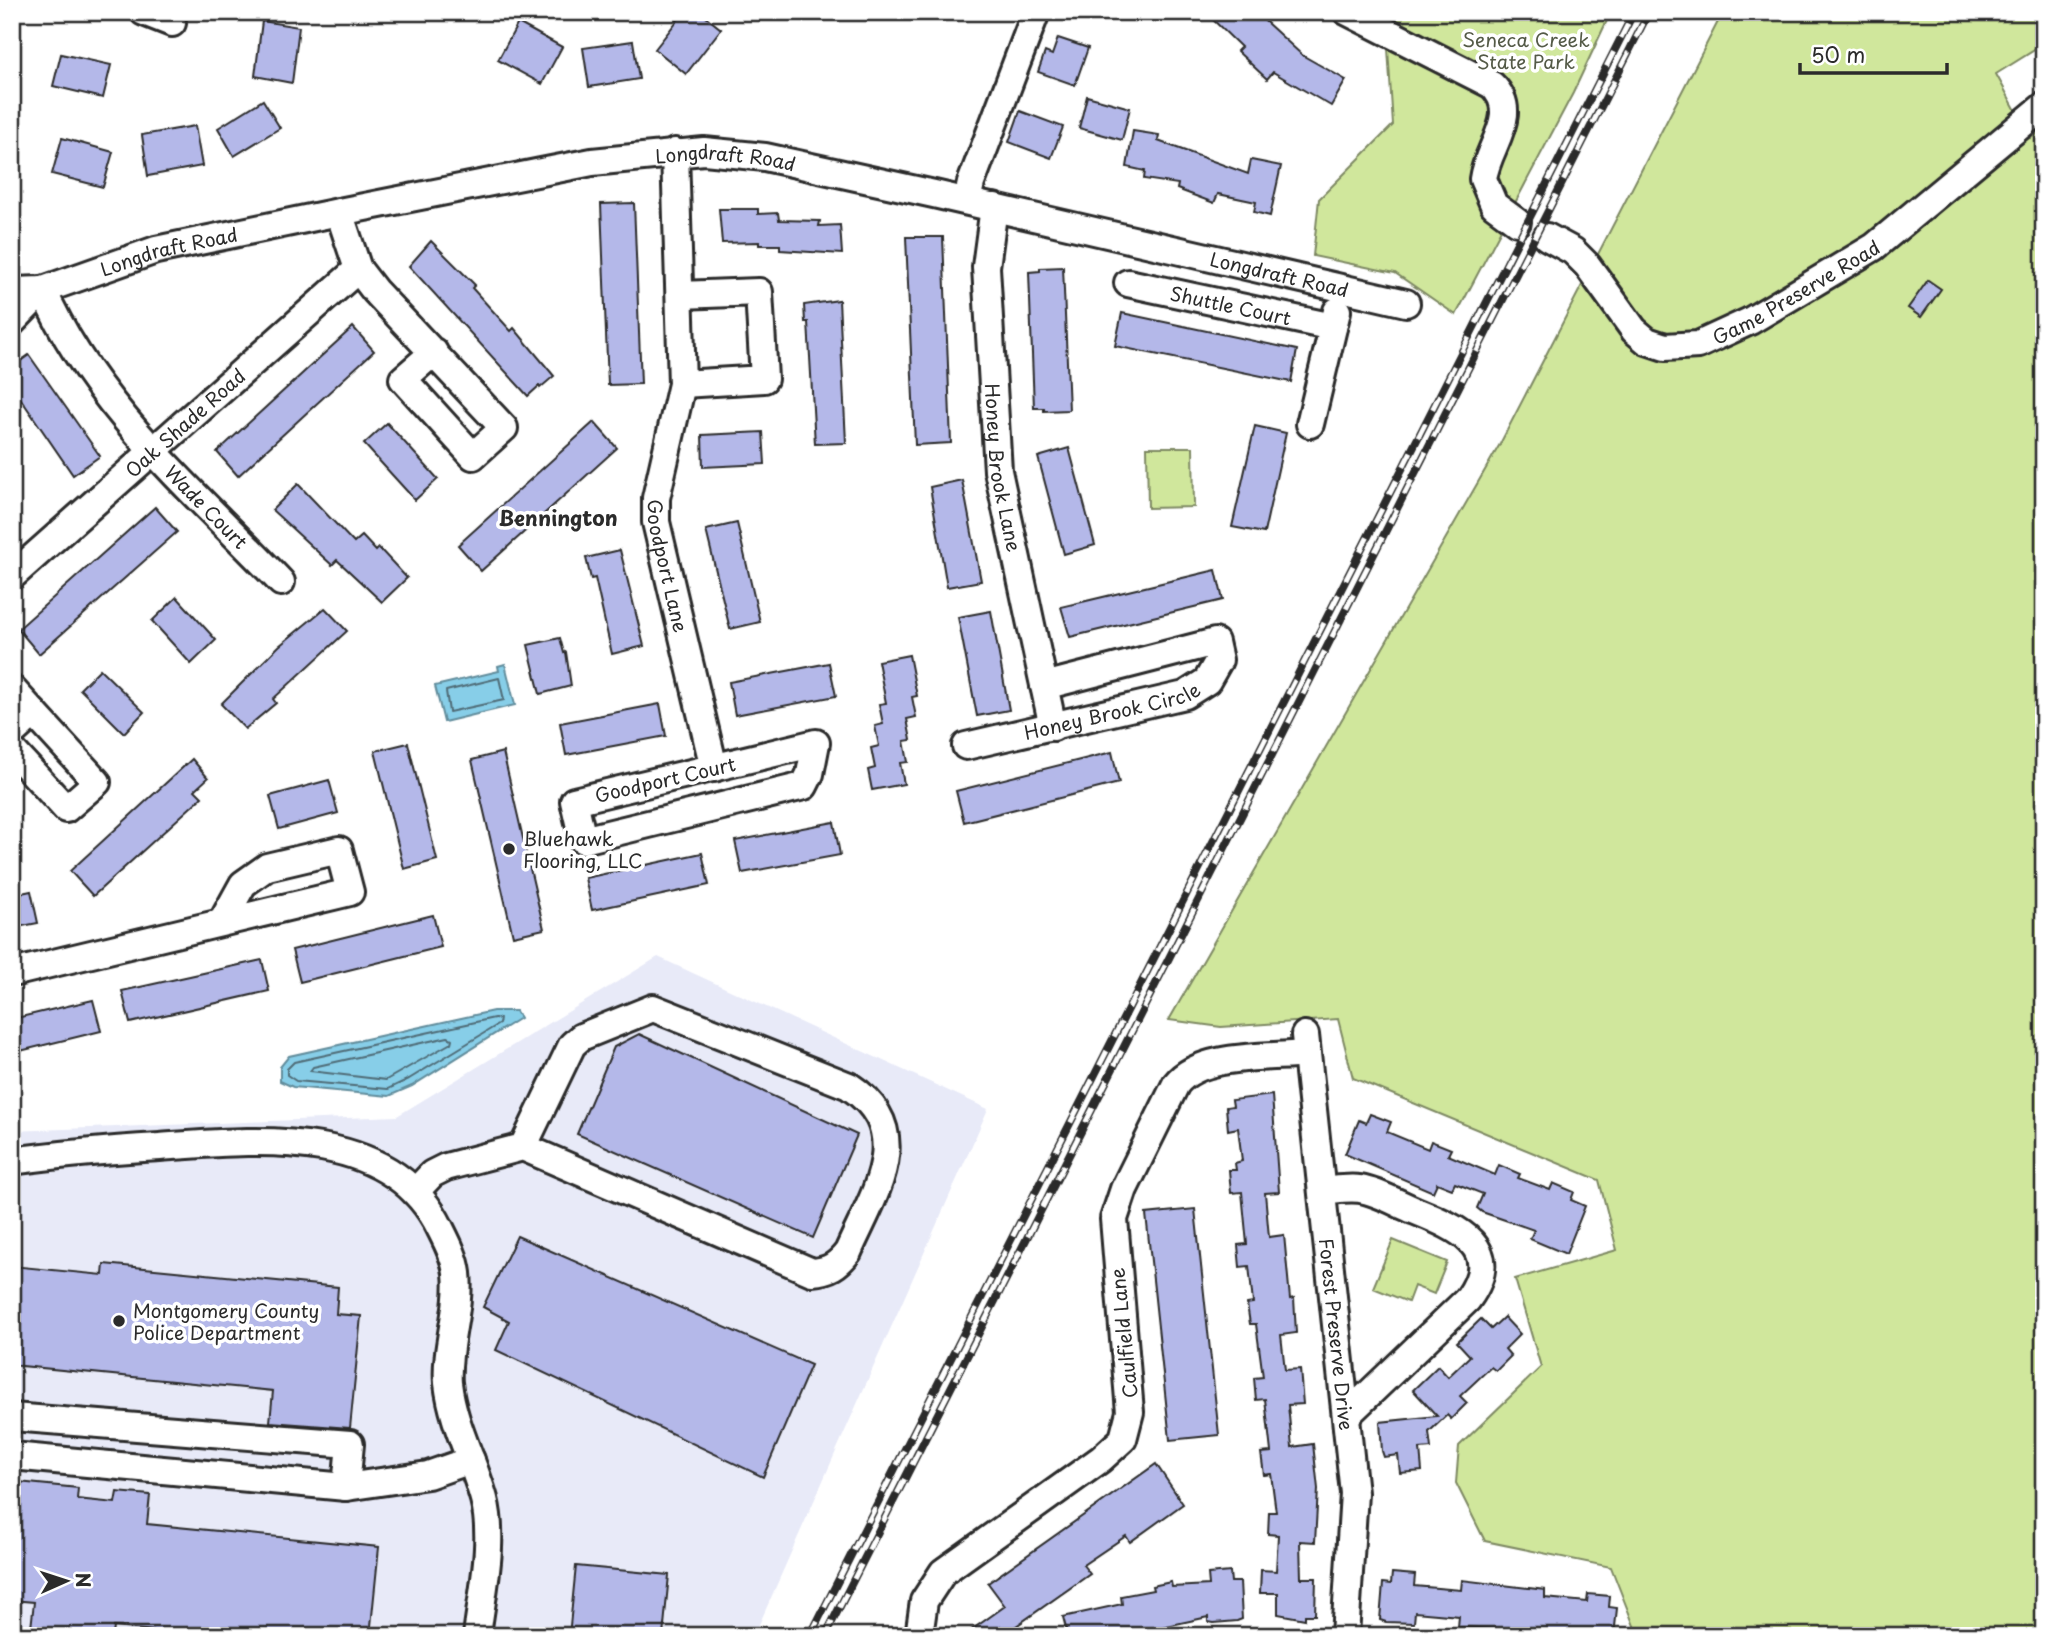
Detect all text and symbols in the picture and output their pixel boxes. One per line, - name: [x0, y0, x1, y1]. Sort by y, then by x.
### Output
- park label: Seneca Creek State Park: [1462, 25, 1590, 75]
- scale bar: [1800, 32, 1948, 76]
- text: 50 m: [1811, 38, 1865, 70]
- street label: Longdraft Road: [654, 137, 798, 177]
- street label: Longdraft Road: [96, 219, 240, 283]
- street label: Game Preserve Road: [1707, 233, 1885, 351]
- street label: Longdraft Road: [1207, 244, 1351, 303]
- street label: Shuttle Court: [1168, 278, 1294, 332]
- street label: Oak Shade Road: [119, 362, 251, 484]
- street label: Honey Brook Lane: [979, 382, 1029, 554]
- street label: Wade Court: [159, 458, 255, 555]
- street label: Goodport Lane: [642, 499, 696, 635]
- district label: Bennington: [498, 501, 618, 533]
- street label: Honey Brook Circle: [1021, 675, 1205, 746]
- street label: Goodport Court: [592, 749, 738, 809]
- place label: Bluehawk Flooring, LLC: [523, 824, 643, 874]
- marker: Bluehawk Flooring, LLC: [501, 841, 517, 857]
- street label: Forest Preserve Drive: [1313, 1237, 1361, 1432]
- street label: Caulfield Lane: [1102, 1267, 1144, 1399]
- place label: Montgomery County Police Department: [133, 1296, 319, 1346]
- marker: Montgomery County Police Department: [111, 1313, 127, 1329]
- north arrow: [32, 1546, 102, 1616]
- text: N: [70, 1572, 98, 1588]

